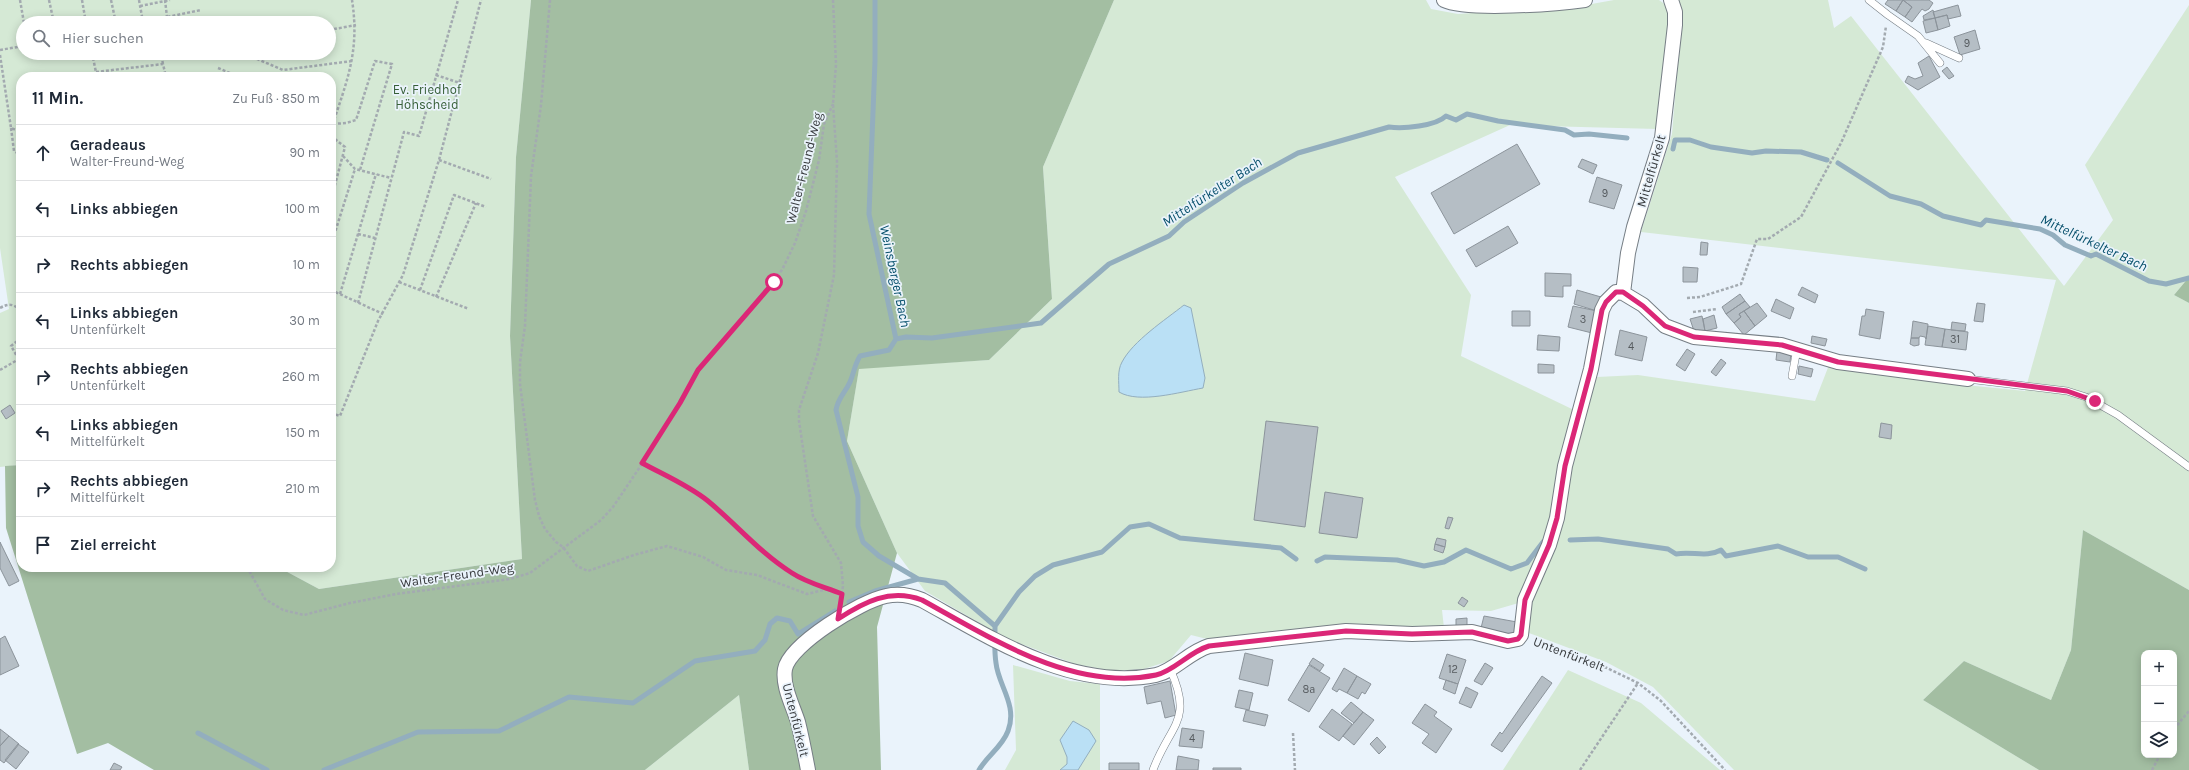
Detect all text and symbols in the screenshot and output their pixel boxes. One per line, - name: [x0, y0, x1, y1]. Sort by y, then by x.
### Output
- search box: [16, 16, 336, 60]
- icon: search: [30, 27, 52, 49]
- text: Hier suchen: [62, 29, 144, 47]
- house number: 9: [1964, 37, 1970, 50]
- park label: Ev. Friedhof Höhscheid: [393, 82, 462, 112]
- text: 11 Min.: [32, 88, 83, 108]
- text: Zu Fuß · 850 m: [232, 91, 320, 106]
- street label: Walter-Freund-Weg: [783, 110, 825, 225]
- street label: Mittelfürkelt: [1634, 133, 1669, 209]
- text: Geradeaus: [70, 136, 146, 154]
- icon: ahead: [32, 142, 54, 164]
- text: 90 m: [289, 145, 320, 160]
- water label: Mittelfürkelter Bach: [1159, 153, 1265, 231]
- text: Walter-Freund-Weg: [70, 154, 184, 169]
- house number: 9: [1602, 187, 1608, 200]
- icon: left: [32, 198, 54, 220]
- text: Links abbiegen: [70, 200, 178, 218]
- text: 100 m: [285, 201, 320, 216]
- water label: Mittelfürkelter Bach: [2038, 211, 2150, 275]
- water label: Weinsberger Bach: [876, 223, 914, 329]
- icon: right: [32, 254, 54, 276]
- text: Rechts abbiegen: [70, 256, 189, 274]
- text: 10 m: [293, 257, 320, 272]
- route start: [765, 273, 783, 291]
- text: Links abbiegen: [70, 304, 178, 322]
- icon: left: [32, 310, 54, 332]
- text: 30 m: [289, 313, 320, 328]
- house number: 3: [1580, 313, 1586, 326]
- text: Untenfürkelt: [70, 322, 145, 337]
- house number: 31: [1950, 333, 1960, 346]
- house number: 4: [1628, 340, 1634, 353]
- text: Rechts abbiegen: [70, 360, 189, 378]
- icon: right: [32, 366, 54, 388]
- text: 260 m: [282, 369, 320, 384]
- text: Untenfürkelt: [70, 378, 145, 393]
- route end: [2086, 392, 2104, 410]
- text: Links abbiegen: [70, 416, 178, 434]
- icon: left: [32, 422, 54, 444]
- text: 150 m: [285, 425, 320, 440]
- text: Mittelfürkelt: [70, 434, 145, 449]
- text: Rechts abbiegen: [70, 472, 189, 490]
- icon: right: [32, 478, 54, 500]
- text: 210 m: [285, 481, 320, 496]
- text: Mittelfürkelt: [70, 490, 145, 505]
- icon: arrive: [32, 534, 54, 556]
- text: Ziel erreicht: [70, 536, 156, 554]
- street label: Walter-Freund-Weg: [399, 560, 515, 590]
- street label: Untenfürkelt: [1531, 634, 1607, 675]
- map controls: [2141, 650, 2177, 758]
- button: +: [2141, 650, 2177, 686]
- house number: 12: [1448, 663, 1458, 676]
- street label: Untenfürkelt: [780, 682, 812, 758]
- house number: 8a: [1303, 683, 1315, 696]
- button: −: [2141, 686, 2177, 722]
- button: layers: [2141, 722, 2177, 758]
- house number: 4: [1189, 732, 1195, 745]

